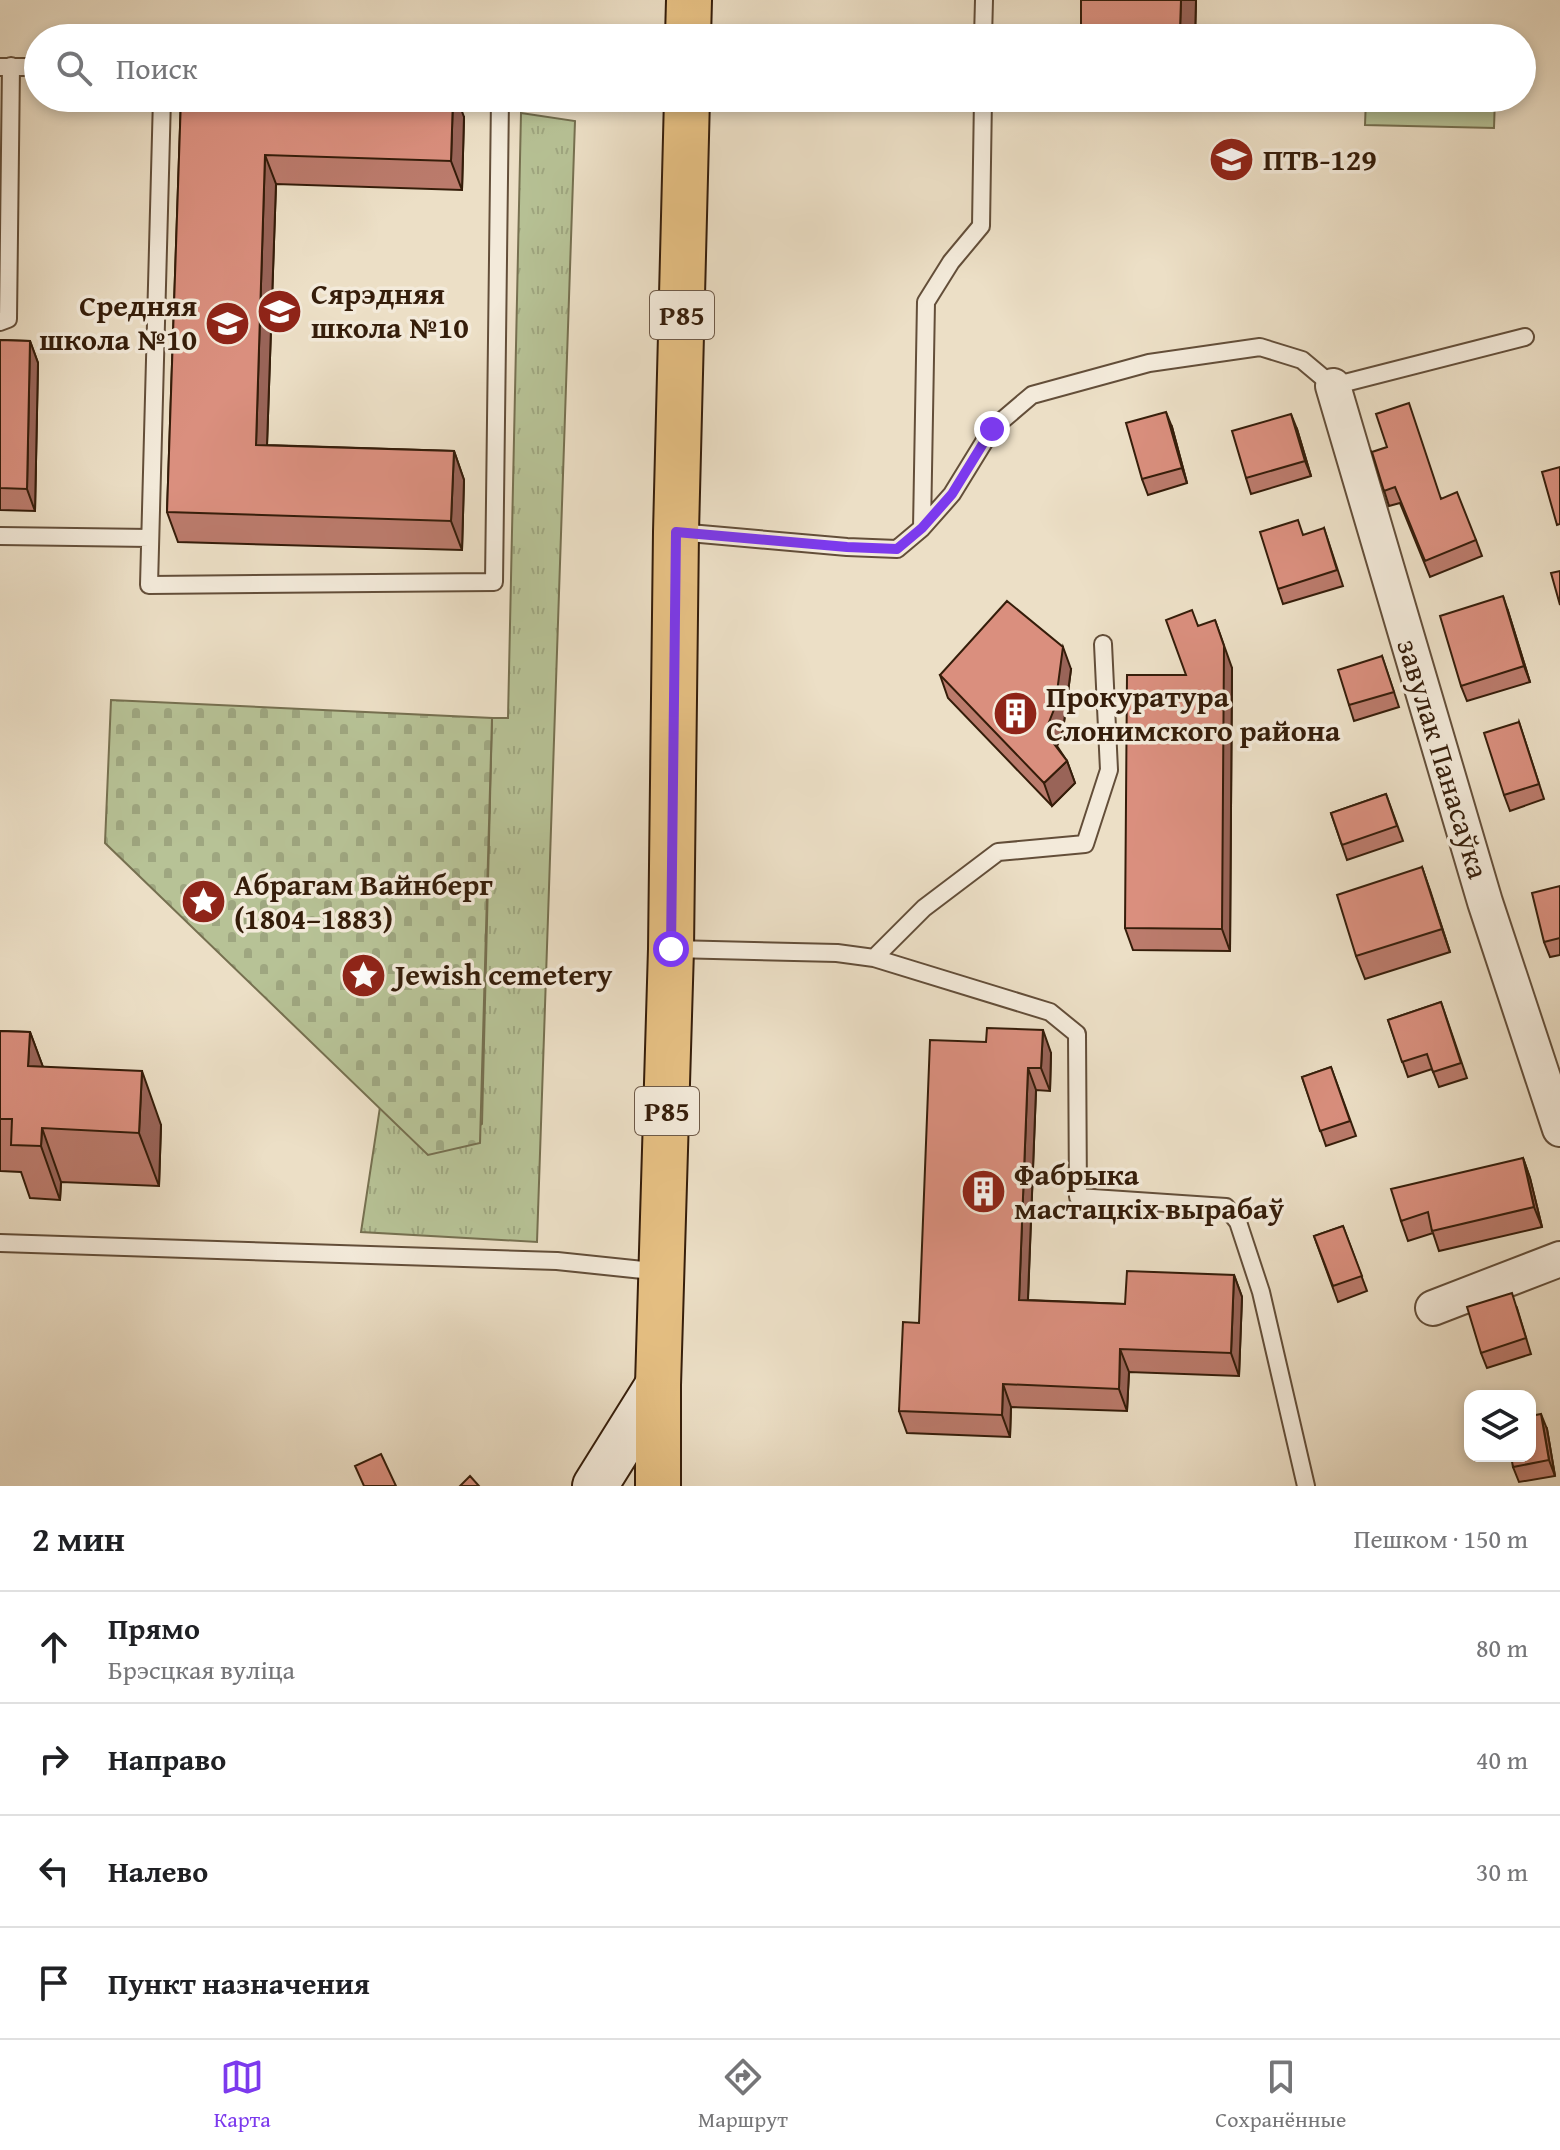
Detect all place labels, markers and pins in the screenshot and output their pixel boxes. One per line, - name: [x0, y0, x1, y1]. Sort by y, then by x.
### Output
- school or university icon: ПТВ-129: [1208, 136, 1256, 184]
- place label: ПТВ-129: [1263, 137, 1377, 181]
- place label: Сярэдняя школа №10: [311, 271, 469, 349]
- place label: Средняя школа №10: [39, 283, 197, 361]
- school or university icon: Сярэдняя школа №10: [256, 287, 304, 335]
- school or university icon: Средняя школа №10: [204, 299, 252, 347]
- place label: Прокуратура Слонимского района: [1046, 674, 1341, 752]
- building icon: Прокуратура Слонимского района: [991, 690, 1039, 738]
- place label: Абрагам Вайнберг (1804–1883): [234, 862, 493, 940]
- place icon: Абрагам Вайнберг (1804–1883): [179, 878, 227, 926]
- place icon: Jewish cemetery: [340, 951, 388, 999]
- place label: Jewish cemetery: [390, 952, 613, 996]
- place label: Фабрыка мастацкіх вырабаў: [1014, 1152, 1284, 1230]
- building icon: Фабрыка мастацкіх вырабаў: [959, 1168, 1007, 1216]

